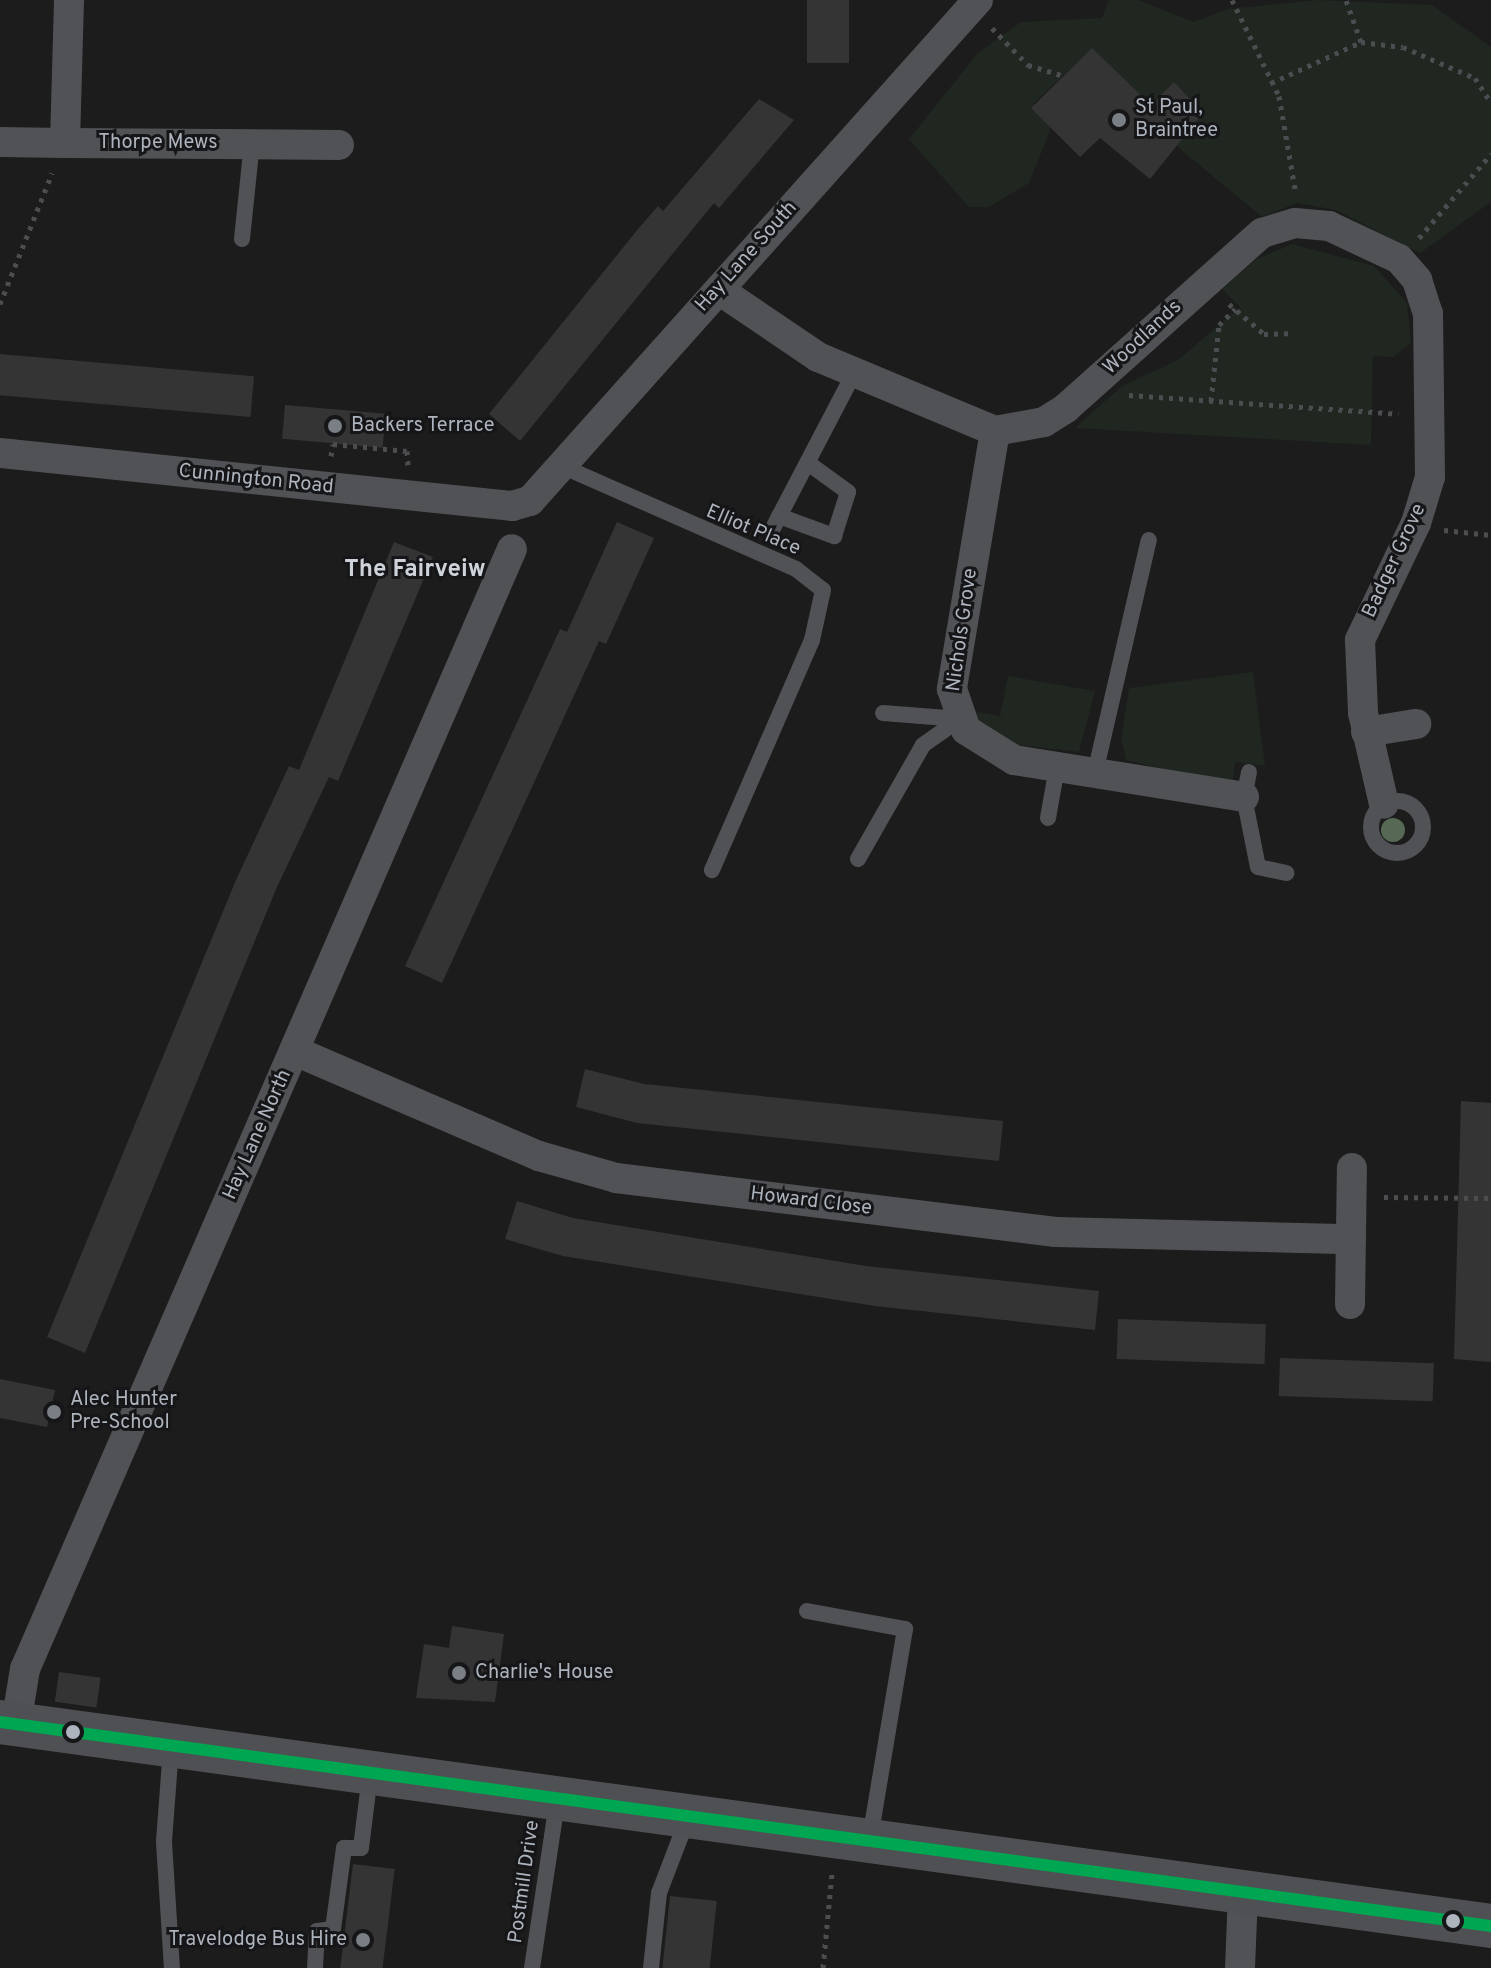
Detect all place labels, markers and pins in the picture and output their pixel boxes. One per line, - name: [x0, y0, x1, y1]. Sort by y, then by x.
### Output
- place label: St Paul, Braintree: [1135, 96, 1218, 143]
- marker: St Paul, Braintree: [1110, 111, 1128, 129]
- place label: Backers Terrace: [351, 414, 495, 438]
- marker: Backers Terrace: [326, 417, 344, 435]
- place label: Alec Hunter Pre-School: [70, 1388, 177, 1435]
- marker: Alec Hunter Pre-School: [45, 1403, 63, 1421]
- place label: Charlie's House: [475, 1661, 614, 1685]
- marker: Charlie's House: [450, 1664, 468, 1682]
- unlabelled marker: [65, 1724, 81, 1740]
- unlabelled marker: [1445, 1913, 1461, 1929]
- place label: Travelodge Bus Hire: [168, 1928, 347, 1952]
- marker: Travelodge Bus Hire: [354, 1931, 372, 1949]

